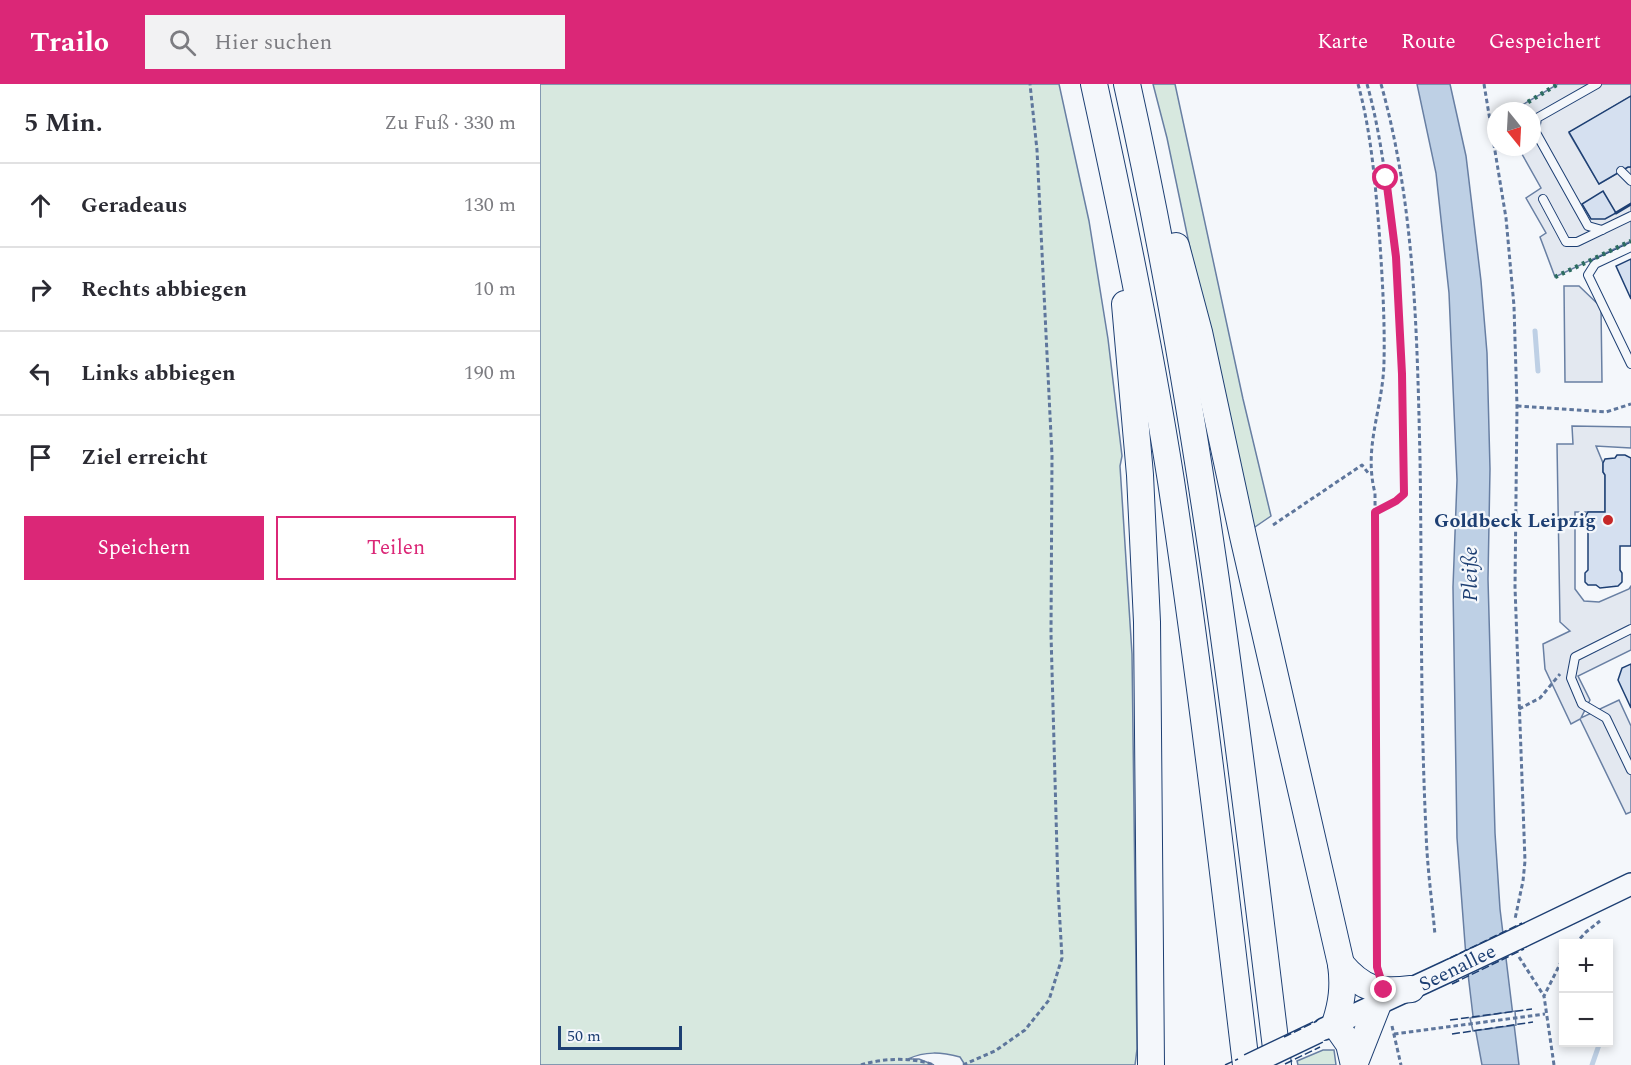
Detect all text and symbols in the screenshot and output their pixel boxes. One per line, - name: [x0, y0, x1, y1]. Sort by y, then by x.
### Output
- search box: [145, 15, 565, 69]
- text: Trailo: [30, 21, 109, 64]
- icon: search: [166, 26, 199, 59]
- text: Hier suchen: [214, 26, 332, 59]
- text: Karte: [1317, 26, 1368, 58]
- text: Route: [1401, 26, 1456, 58]
- text: Gespeichert: [1489, 26, 1601, 58]
- north arrow: [1487, 102, 1541, 156]
- text: 5 Min.: [24, 103, 103, 143]
- text: Zu Fuß · 330 m: [384, 108, 516, 138]
- route start: [1372, 164, 1398, 190]
- icon: ahead: [24, 189, 57, 222]
- text: Geradeaus: [81, 189, 187, 222]
- text: 130 m: [464, 190, 516, 220]
- icon: right: [24, 273, 57, 306]
- text: Rechts abbiegen: [81, 273, 247, 306]
- text: 10 m: [474, 274, 516, 304]
- icon: left: [24, 357, 57, 390]
- text: Links abbiegen: [81, 357, 236, 390]
- text: 190 m: [464, 358, 516, 388]
- icon: arrive: [24, 441, 57, 474]
- text: Ziel erreicht: [81, 441, 208, 474]
- place label: Goldbeck Leipzig: [1434, 506, 1596, 536]
- marker: Goldbeck Leipzig: [1601, 513, 1615, 527]
- button: Speichern: [24, 516, 264, 580]
- button: Teilen: [276, 516, 516, 580]
- water label: Pleiße: [1455, 547, 1487, 601]
- street label: Seenallee: [1414, 936, 1501, 1000]
- map controls: [1559, 939, 1613, 1047]
- button: +: [1559, 939, 1613, 993]
- route end: [1370, 976, 1396, 1002]
- button: −: [1559, 993, 1613, 1047]
- scale bar: [558, 1023, 682, 1050]
- text: 50 m: [567, 1024, 601, 1048]

